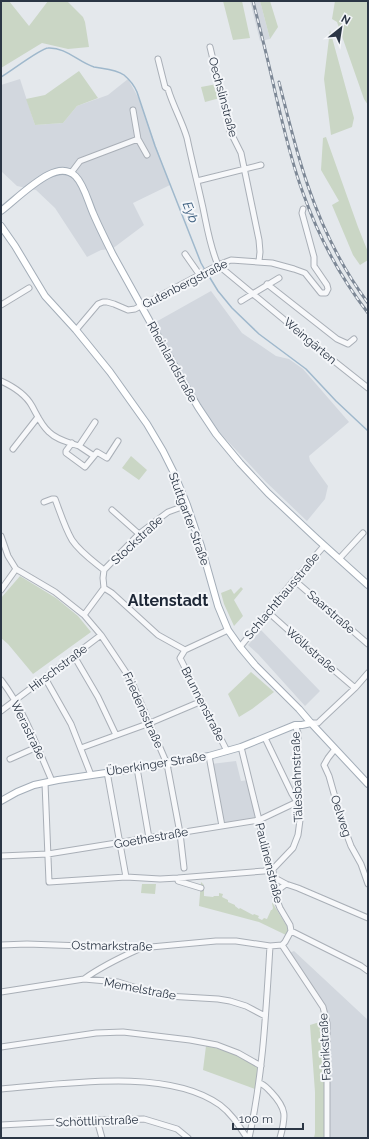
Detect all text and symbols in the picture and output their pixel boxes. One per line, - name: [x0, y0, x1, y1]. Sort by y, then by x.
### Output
- north arrow: [321, 8, 361, 48]
- text: N: [339, 12, 353, 28]
- street label: Oechslinstraße: [206, 55, 240, 139]
- water label: Eyb: [180, 199, 202, 225]
- street label: Gutenbergstraße: [140, 256, 230, 312]
- street label: Weingärten: [281, 315, 339, 367]
- street label: Rheinlandstraße: [144, 319, 200, 405]
- street label: Stuttgarter Straße: [166, 471, 212, 567]
- street label: Stockstraße: [108, 513, 166, 567]
- street label: Schlachthausstraße: [242, 550, 322, 642]
- street label: Saarstraße: [304, 587, 358, 637]
- district label: Altenstadt: [128, 591, 208, 610]
- street label: Wölkstraße: [283, 624, 339, 676]
- street label: Hirschstraße: [26, 642, 90, 694]
- street label: Brunnenstraße: [178, 664, 228, 744]
- street label: Friedensstraße: [120, 670, 166, 750]
- street label: Werastraße: [8, 698, 48, 762]
- street label: Tälesbahnstraße: [288, 731, 306, 823]
- street label: Überkinger Straße: [105, 749, 207, 779]
- street label: Oelweg: [328, 793, 354, 839]
- street label: Paulinenstraße: [252, 821, 286, 905]
- street label: Goethestraße: [113, 825, 189, 851]
- street label: Ostmarkstraße: [71, 938, 153, 954]
- street label: Memelstraße: [103, 975, 177, 1003]
- street label: Fabrikstraße: [316, 1013, 334, 1081]
- scale bar: [233, 1105, 303, 1131]
- text: 100 m: [239, 1112, 273, 1126]
- street label: Schöttlinstraße: [55, 1113, 139, 1129]

